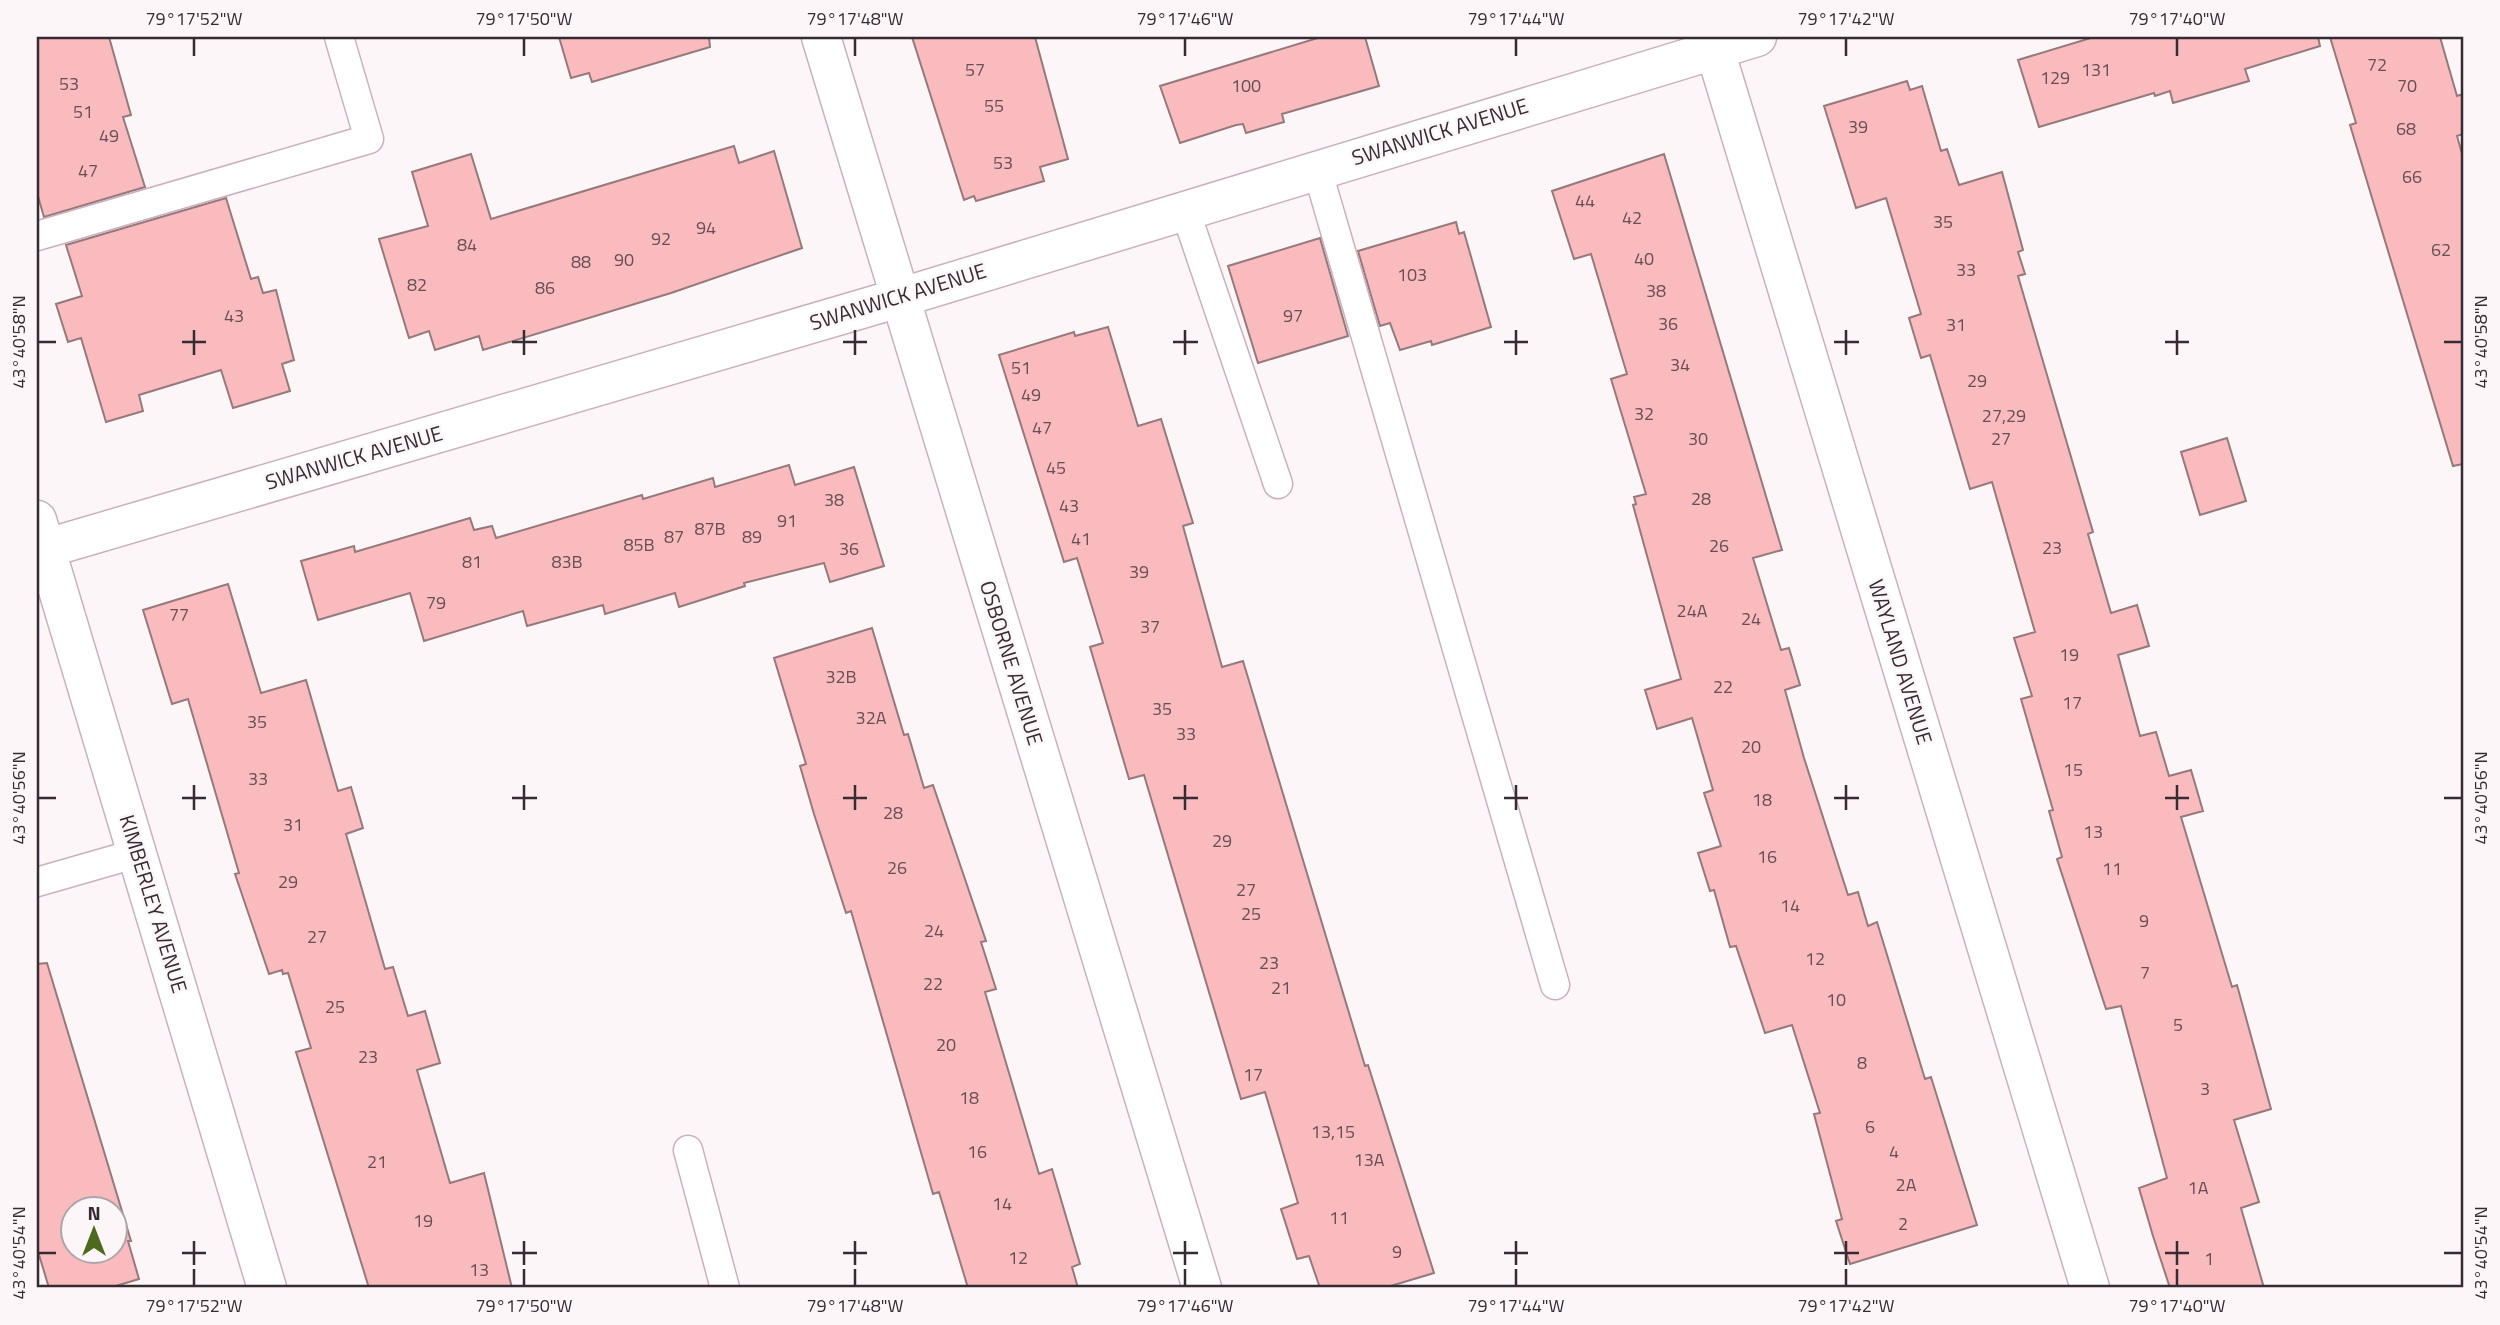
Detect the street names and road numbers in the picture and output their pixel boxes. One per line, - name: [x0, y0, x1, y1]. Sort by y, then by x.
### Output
- street label: SWANWICK AVENUE: [1347, 89, 1532, 173]
- street label: SWANWICK AVENUE: [805, 254, 990, 338]
- street label: SWANWICK AVENUE: [261, 416, 446, 498]
- street label: WAYLAND AVENUE: [1861, 575, 1941, 748]
- street label: OSBORNE AVENUE: [972, 577, 1052, 749]
- street label: KIMBERLEY AVENUE: [112, 811, 196, 997]

